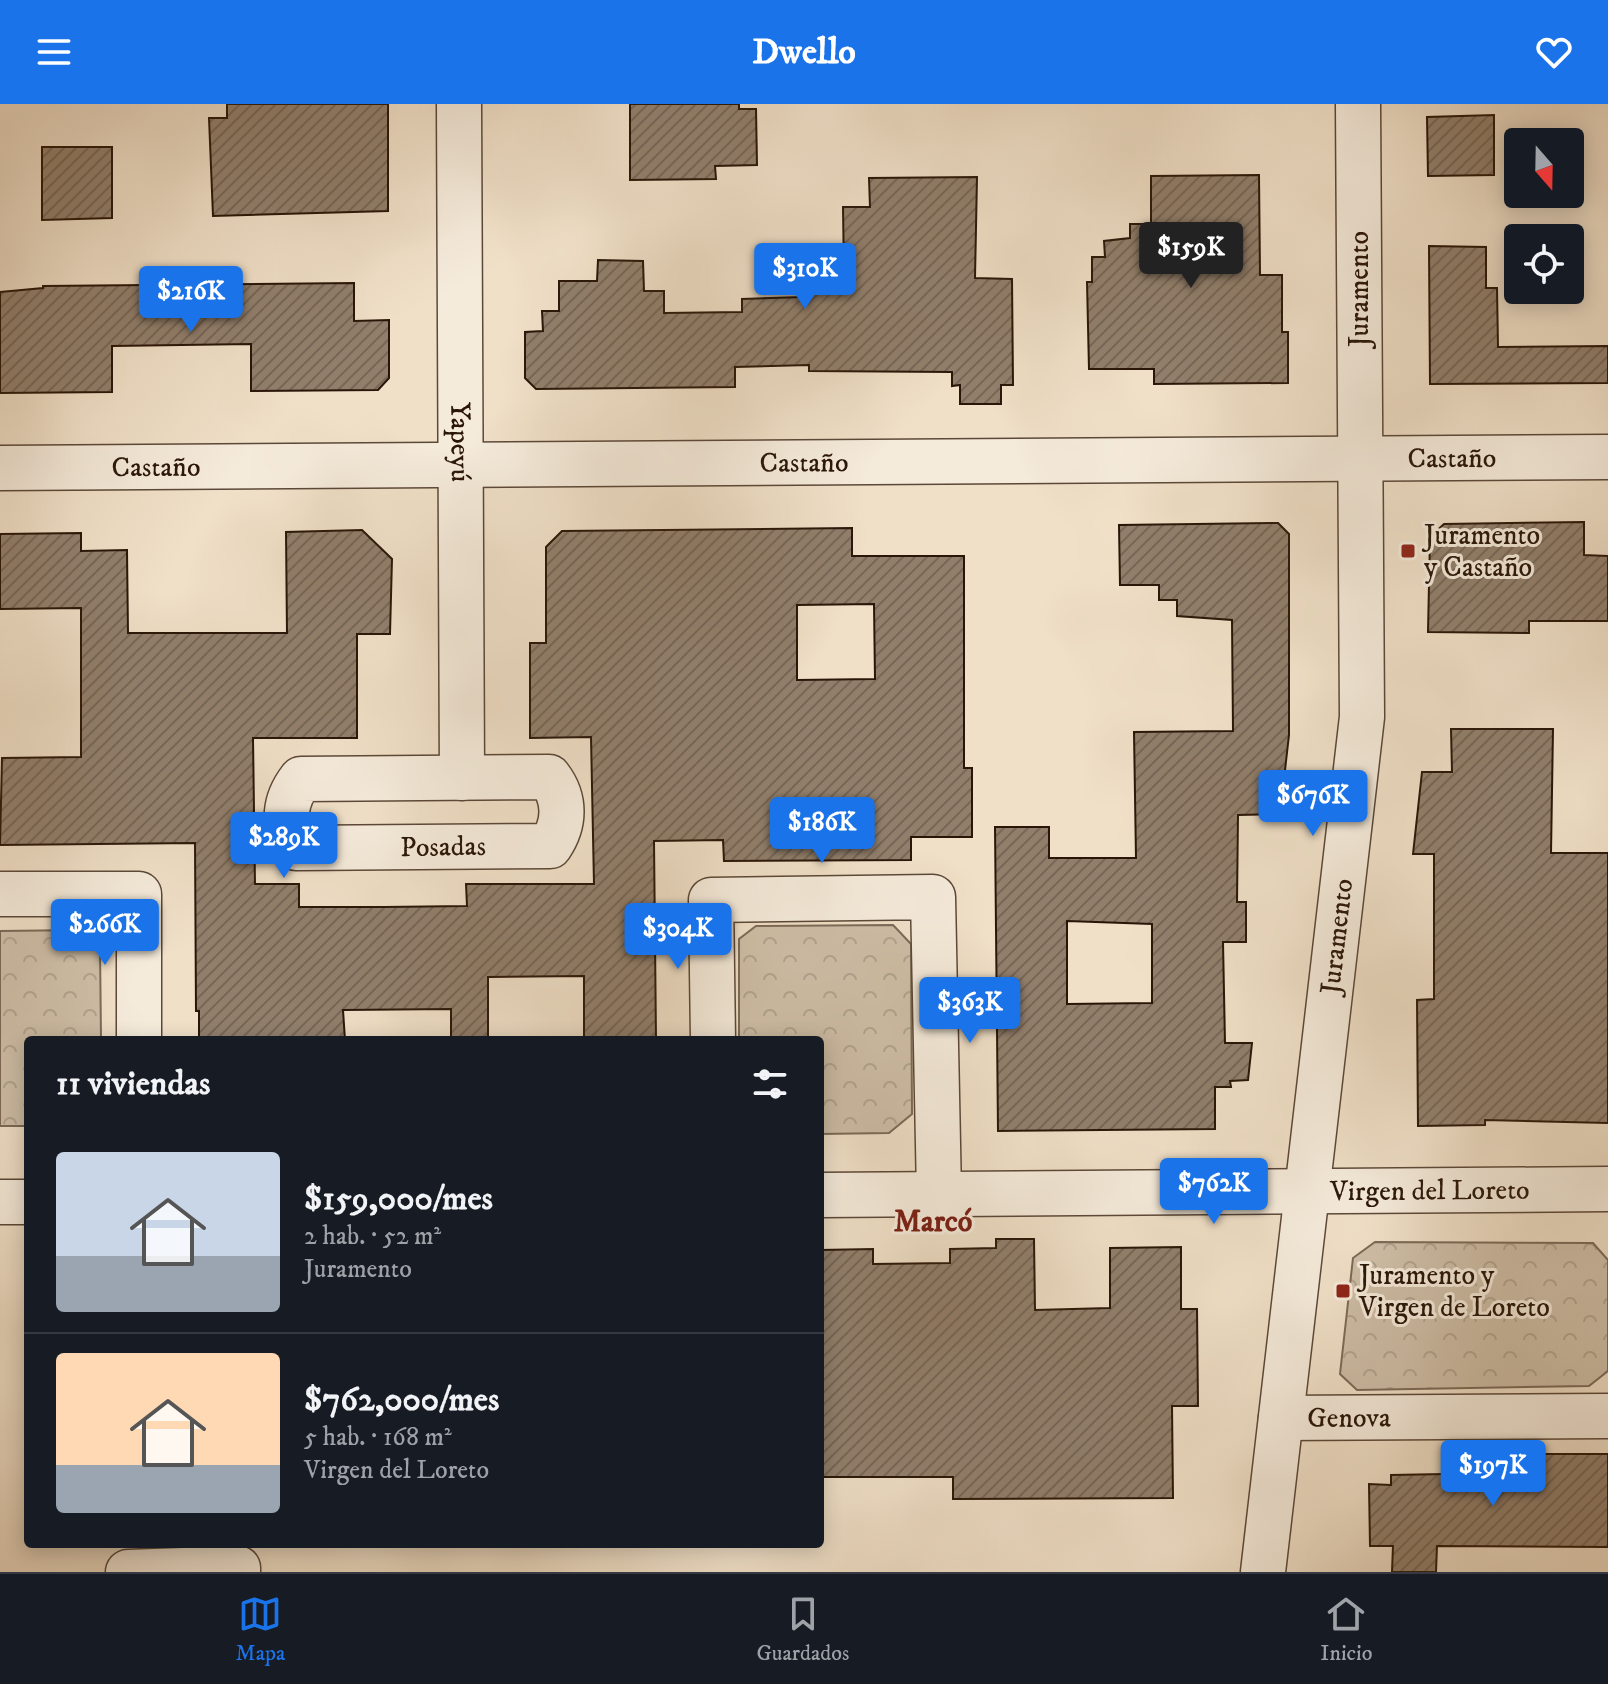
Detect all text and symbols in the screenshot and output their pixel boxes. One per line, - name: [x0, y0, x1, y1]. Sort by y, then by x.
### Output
- icon: menu: [32, 30, 76, 74]
- text: Dwello: [752, 30, 856, 75]
- icon: heart: [1532, 30, 1576, 74]
- north arrow: [1504, 128, 1584, 208]
- map controls: [1504, 128, 1584, 304]
- pin: $159K: [1135, 222, 1247, 290]
- button: locate: [1504, 224, 1584, 304]
- text: $159K: [1157, 231, 1225, 264]
- street label: Juramento: [1342, 231, 1377, 350]
- pin: $310K: [749, 243, 861, 311]
- text: $310K: [772, 252, 838, 285]
- pin: $216K: [135, 266, 247, 334]
- text: $216K: [157, 275, 225, 308]
- street label: Yapeyú: [443, 402, 478, 482]
- street label: Castaño: [1407, 440, 1497, 476]
- street label: Castaño: [759, 445, 849, 480]
- street label: Castaño: [111, 449, 201, 485]
- place label: Juramento y Castaño: [1421, 518, 1540, 585]
- marker: Juramento y Castaño: [1399, 542, 1417, 560]
- pin: $676K: [1257, 770, 1369, 838]
- text: $676K: [1276, 779, 1350, 812]
- pin: $186K: [766, 797, 878, 865]
- text: $186K: [788, 806, 856, 839]
- pin: $289K: [228, 812, 340, 880]
- text: $289K: [248, 821, 320, 854]
- street label: Posadas: [400, 829, 486, 865]
- street label: Juramento: [1312, 877, 1361, 999]
- pin: $266K: [49, 899, 161, 967]
- pin: $304K: [622, 903, 734, 971]
- text: $266K: [69, 908, 141, 941]
- text: $304K: [642, 912, 714, 945]
- pin: $363K: [914, 977, 1026, 1045]
- text: $363K: [937, 986, 1003, 1019]
- icon: filters: [748, 1062, 792, 1106]
- text: 11 viviendas: [56, 1063, 210, 1105]
- pin: $762K: [1158, 1158, 1270, 1226]
- text: $762K: [1178, 1167, 1250, 1200]
- street label: Virgen del Loreto: [1329, 1172, 1530, 1209]
- text: $159,000/mes: [304, 1178, 493, 1220]
- icon: home: [120, 1184, 216, 1280]
- district label: Marcó: [894, 1204, 972, 1241]
- text: 2 hab. · 52 m²: [304, 1220, 441, 1253]
- text: Juramento: [304, 1253, 412, 1286]
- place label: Juramento y Virgen de Loreto: [1356, 1258, 1550, 1325]
- marker: Juramento y Virgen de Loreto: [1334, 1282, 1352, 1300]
- text: $762,000/mes: [304, 1379, 499, 1421]
- icon: home: [120, 1385, 216, 1481]
- street label: Genova: [1307, 1400, 1391, 1435]
- text: 5 hab. · 168 m²: [304, 1421, 452, 1454]
- pin: $197K: [1437, 1440, 1549, 1508]
- text: $197K: [1459, 1449, 1527, 1482]
- text: Virgen del Loreto: [304, 1454, 489, 1487]
- tab: Mapa: [236, 1592, 285, 1667]
- tab: Guardados: [756, 1592, 849, 1667]
- tab: Inicio: [1320, 1592, 1372, 1667]

